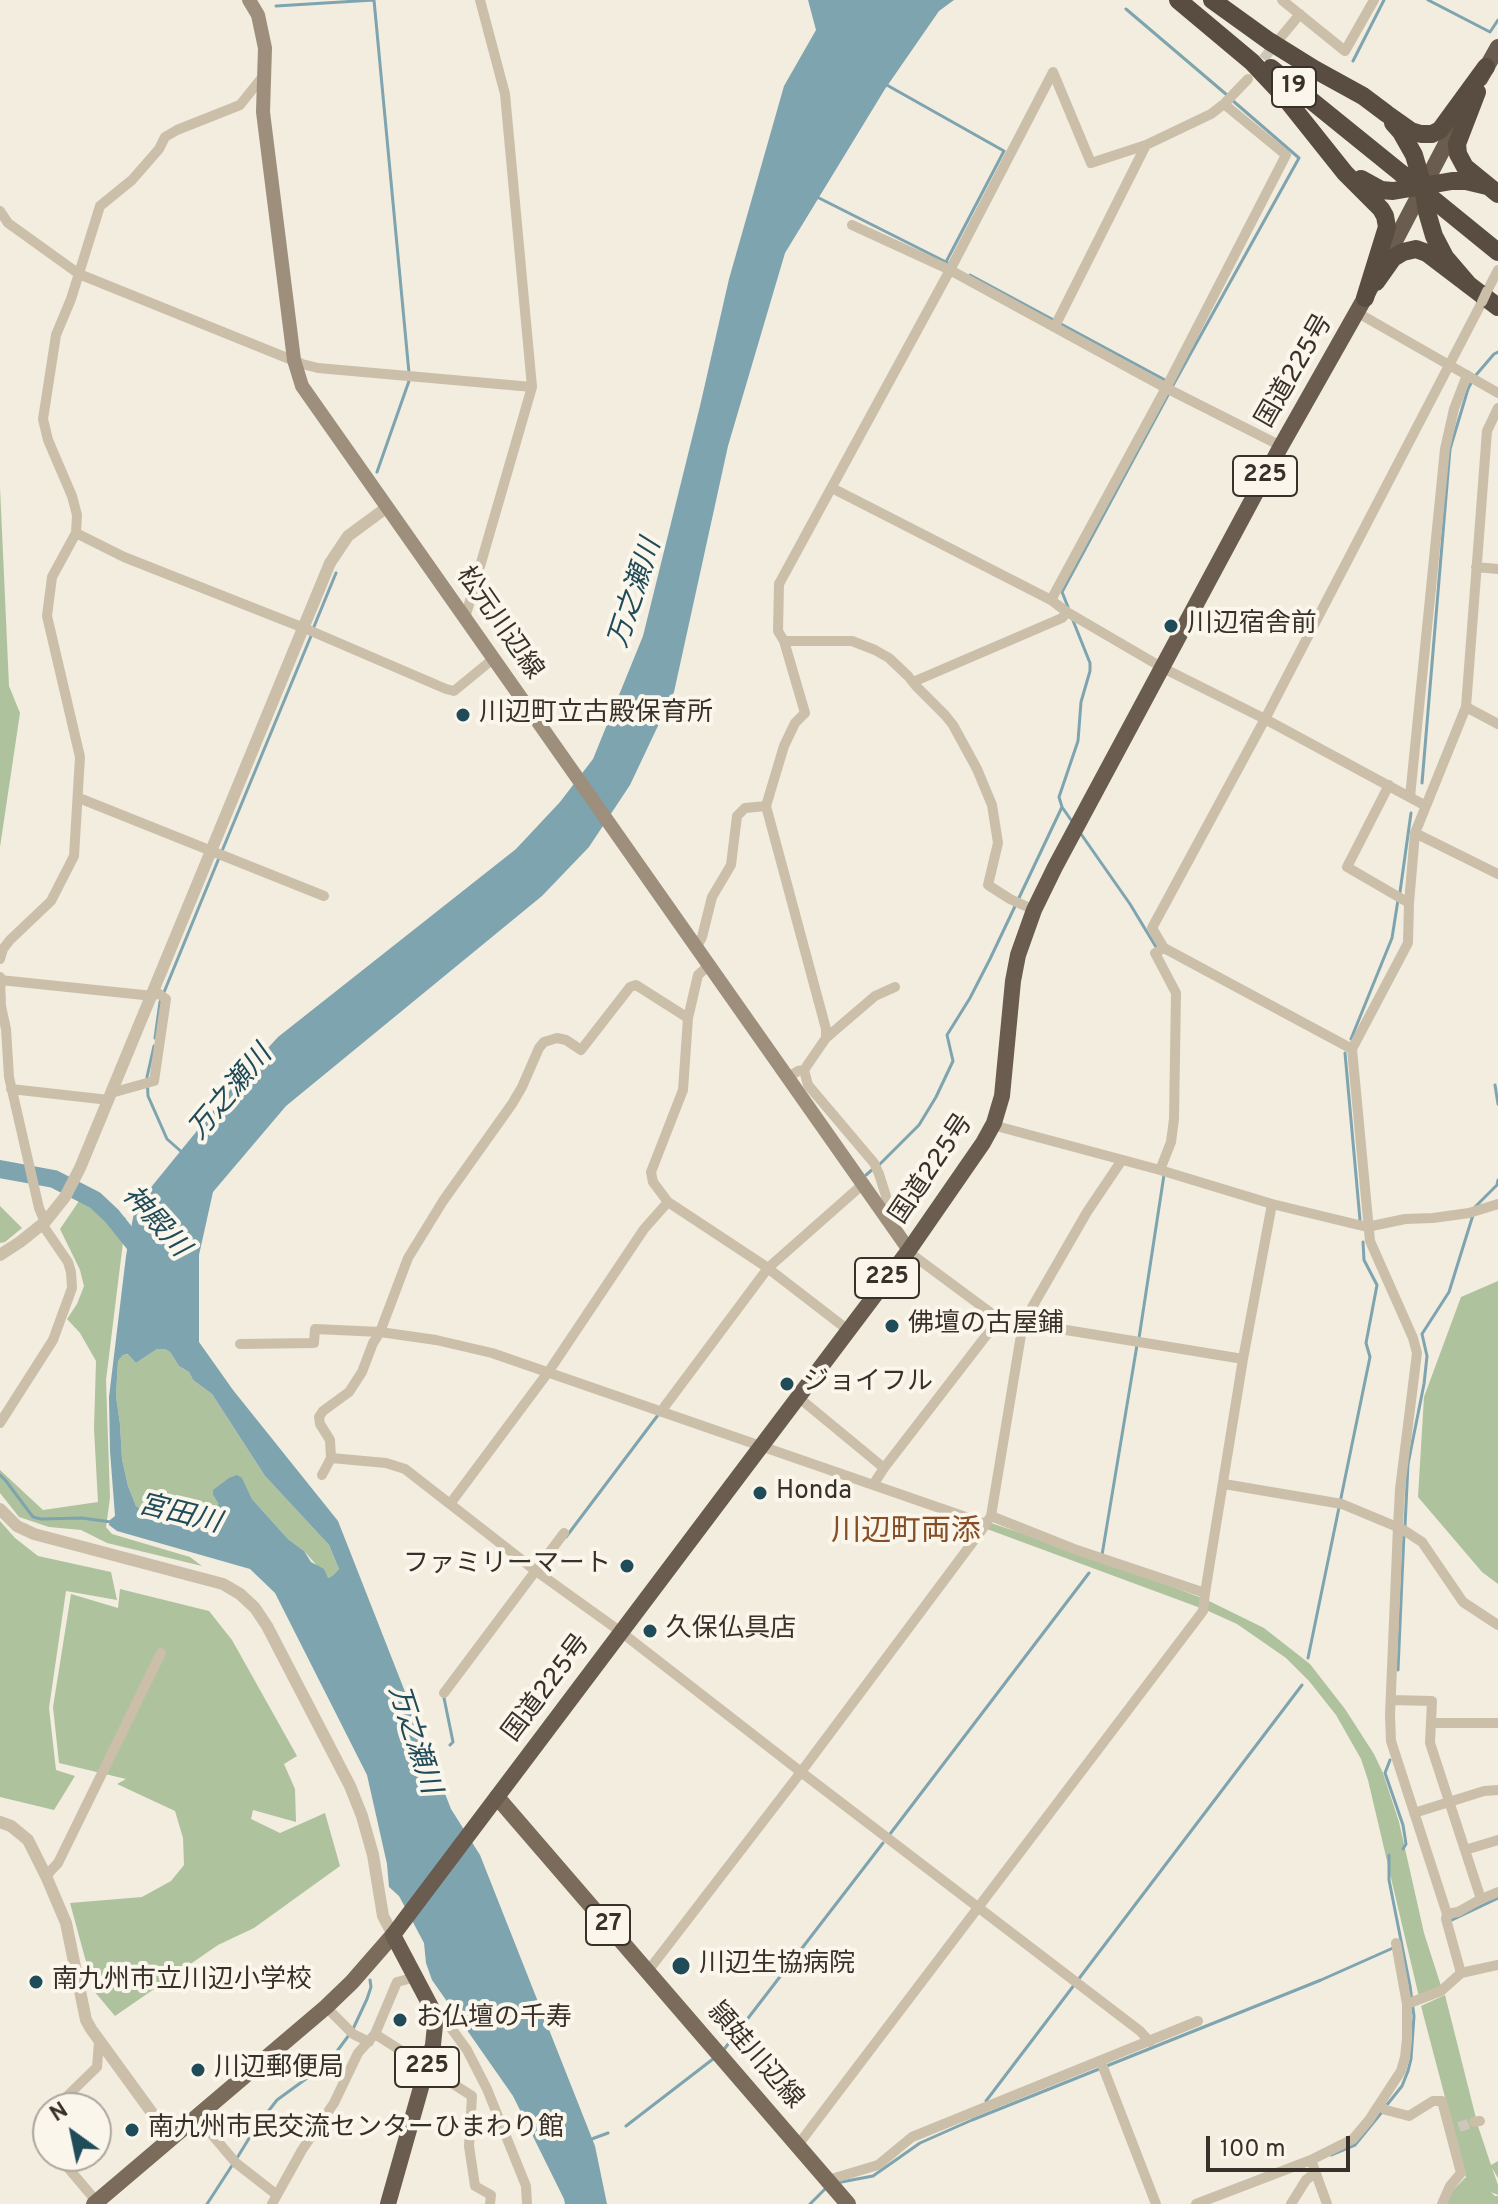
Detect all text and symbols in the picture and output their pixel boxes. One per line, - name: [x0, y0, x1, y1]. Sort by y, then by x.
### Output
- road number: 19: [1272, 67, 1316, 107]
- street label: 国道225号: [1251, 310, 1341, 434]
- road number: 225: [1233, 456, 1297, 496]
- water label: 万之瀬川: [604, 536, 670, 652]
- street label: 松元川辺線: [448, 562, 548, 686]
- place label: 川辺宿舎前: [1187, 610, 1317, 642]
- marker: 川辺宿舎前: [1162, 617, 1180, 635]
- place label: 川辺町立古殿保育所: [479, 699, 713, 731]
- marker: 川辺町立古殿保育所: [454, 706, 472, 724]
- water label: 万之瀬川: [183, 1040, 281, 1148]
- street label: 国道225号: [885, 1109, 981, 1231]
- water label: 神殿川: [113, 1181, 195, 1265]
- road number: 225: [855, 1258, 919, 1298]
- place label: 佛壇の古屋鋪: [908, 1310, 1064, 1342]
- marker: 佛壇の古屋鋪: [883, 1317, 901, 1335]
- place label: ジョイフル: [803, 1368, 933, 1400]
- marker: ジョイフル: [778, 1375, 796, 1393]
- place label: Honda: [776, 1477, 852, 1509]
- marker: Honda: [751, 1484, 769, 1502]
- water label: 宮田川: [134, 1490, 224, 1542]
- district label: 川辺町両添: [831, 1516, 981, 1552]
- place label: ファミリーマート: [403, 1550, 611, 1582]
- marker: ファミリーマート: [618, 1557, 636, 1575]
- place label: 久保仏具店: [666, 1615, 796, 1647]
- marker: 久保仏具店: [641, 1622, 659, 1640]
- street label: 国道225号: [498, 1629, 598, 1749]
- water label: 万之瀬川: [379, 1682, 445, 1798]
- road number: 27: [586, 1905, 630, 1945]
- place label: 川辺生協病院: [699, 1950, 855, 1982]
- marker: 川辺生協病院: [670, 1955, 692, 1977]
- place label: 南九州市立川辺小学校: [52, 1966, 312, 1998]
- marker: 南九州市立川辺小学校: [27, 1973, 45, 1991]
- street label: 頴娃川辺線: [700, 1998, 808, 2116]
- place label: お仏壇の千寿: [416, 2004, 572, 2036]
- marker: お仏壇の千寿: [391, 2011, 409, 2029]
- road number: 225: [395, 2047, 459, 2087]
- place label: 川辺郵便局: [214, 2054, 344, 2086]
- marker: 川辺郵便局: [189, 2061, 207, 2079]
- north arrow: [32, 2092, 112, 2172]
- text: N: [46, 2098, 74, 2129]
- place label: 南九州市民交流センターひまわり館: [148, 2114, 564, 2146]
- scale bar: [1210, 2120, 1354, 2170]
- marker: 南九州市民交流センターひまわり館: [123, 2121, 141, 2139]
- text: 100 m: [1220, 2135, 1286, 2165]

